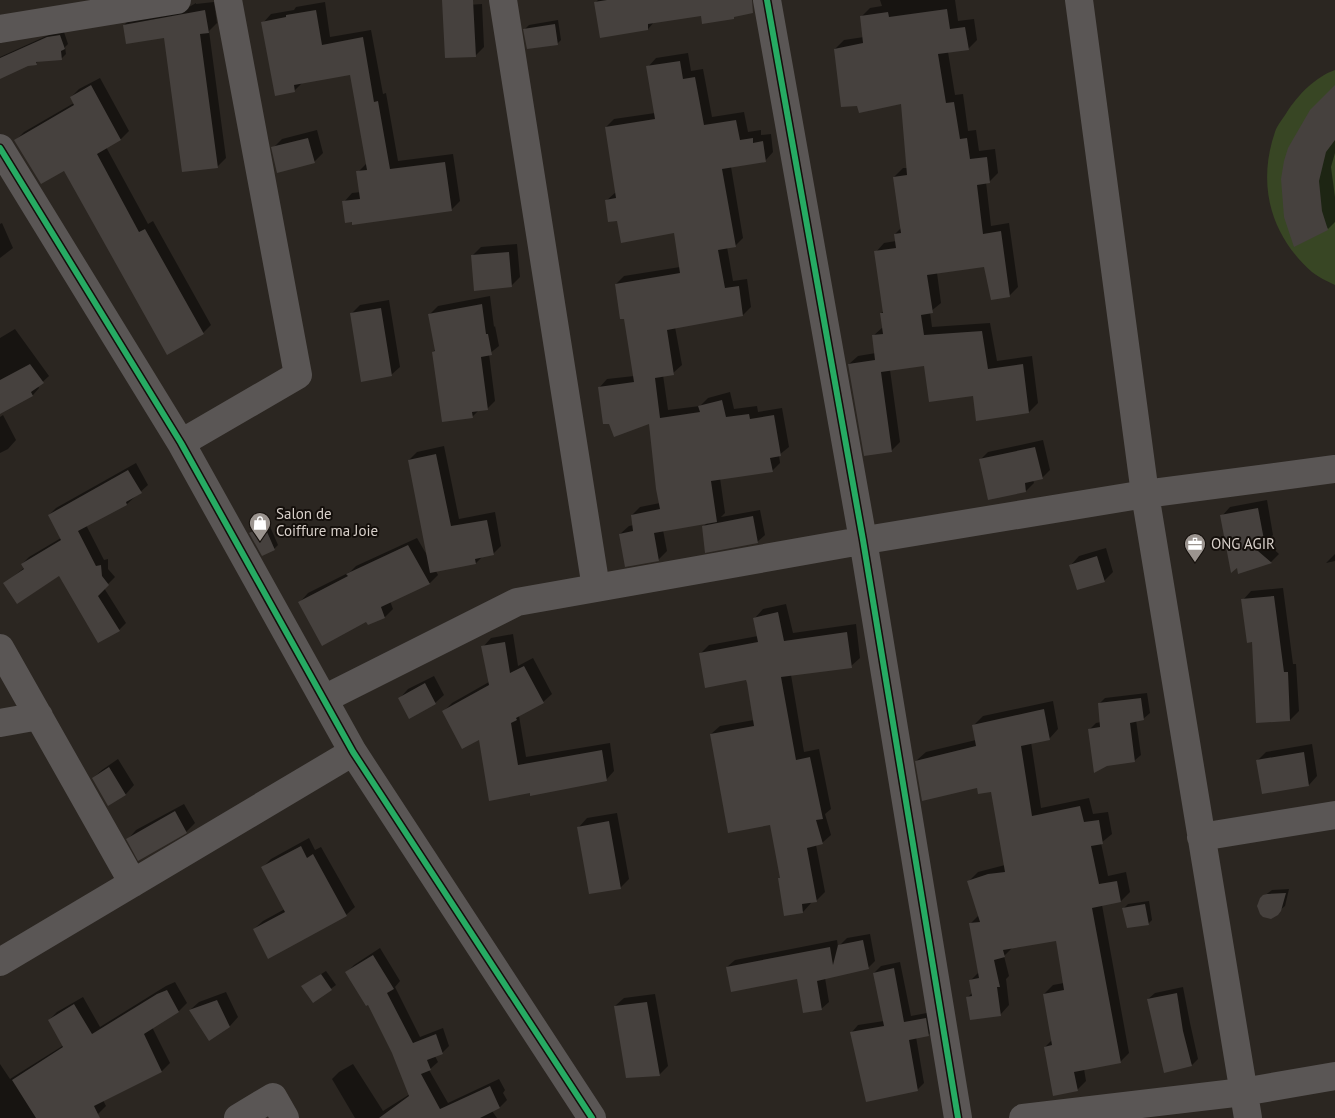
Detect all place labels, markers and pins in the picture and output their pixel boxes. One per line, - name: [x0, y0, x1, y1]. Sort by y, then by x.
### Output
- place label: Salon de Coiffure ma Joie: [276, 504, 378, 540]
- shop icon: Salon de Coiffure ma Joie: [248, 511, 272, 542]
- office icon: ONG AGIR: [1183, 532, 1207, 563]
- place label: ONG AGIR: [1211, 534, 1275, 553]

